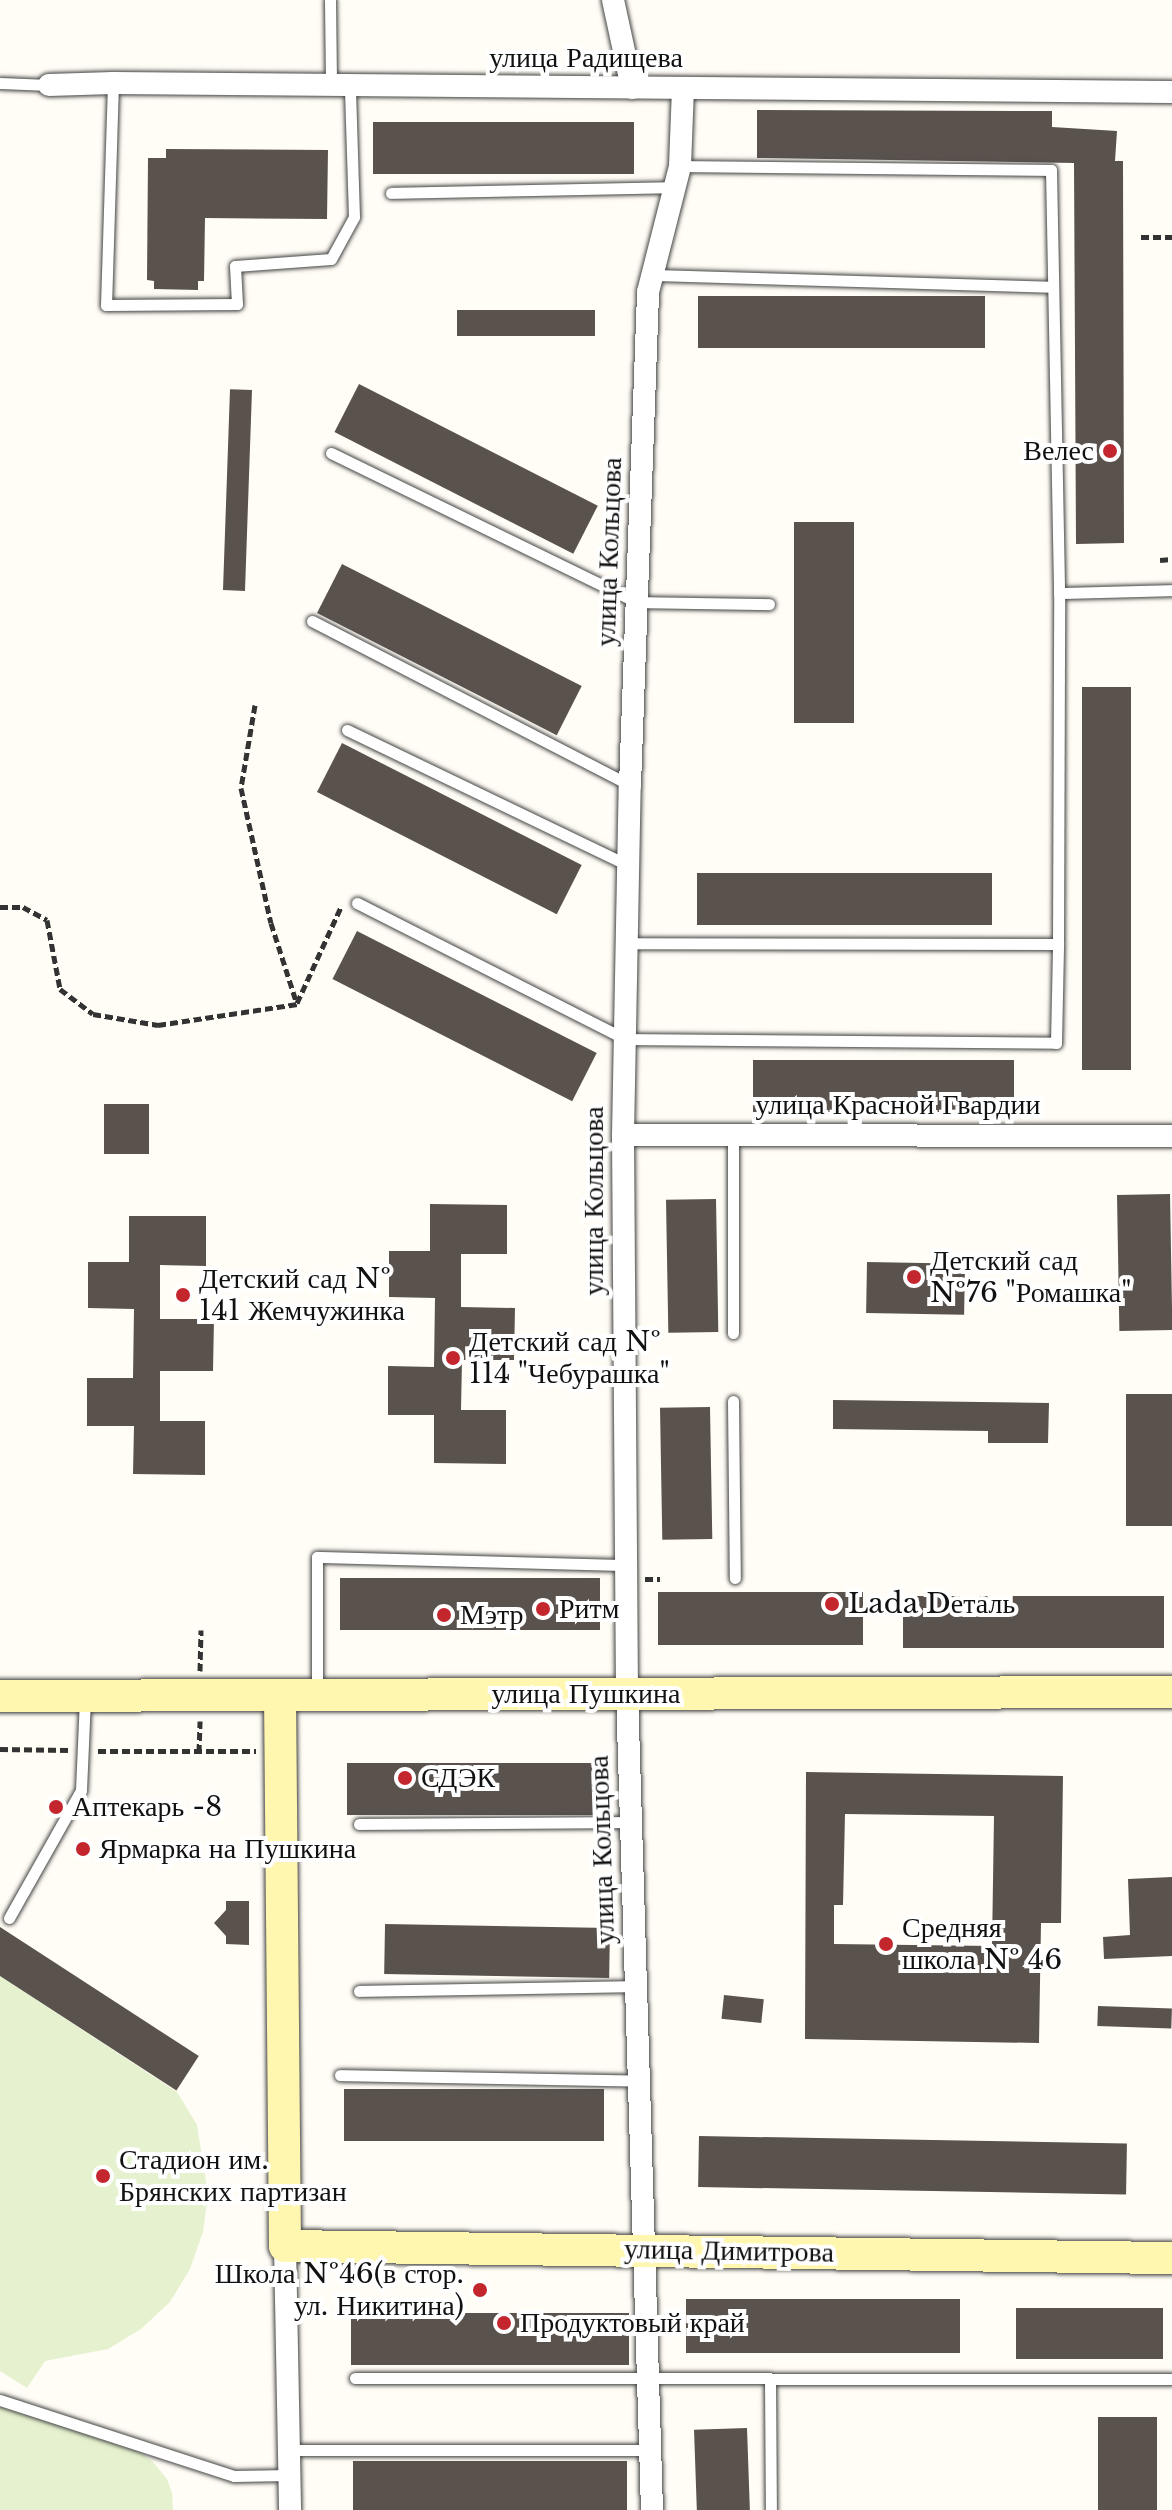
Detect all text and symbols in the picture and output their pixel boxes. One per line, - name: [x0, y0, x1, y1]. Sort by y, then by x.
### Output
- street label: улица Радищева: [489, 41, 683, 75]
- place label: Велес: [1023, 434, 1094, 468]
- marker: Велес: [1101, 442, 1119, 460]
- street label: улица Кольцова: [589, 457, 629, 647]
- street label: улица Красной Гвардии: [756, 1088, 1040, 1122]
- street label: улица Кольцова: [577, 1106, 611, 1296]
- place label: Детский сад №76 "Ромашка": [930, 1244, 1132, 1310]
- place label: Детский сад № 141 Жемчужинка: [199, 1262, 405, 1328]
- marker: Детский сад №76 "Ромашка": [905, 1268, 923, 1286]
- marker: Детский сад № 141 Жемчужинка: [174, 1286, 192, 1304]
- place label: Детский сад № 114 "Чебурашка": [469, 1325, 670, 1391]
- marker: Детский сад № 114 "Чебурашка": [444, 1349, 462, 1367]
- place label: Lada Dеталь: [848, 1587, 1015, 1621]
- place label: Ритм: [559, 1592, 620, 1626]
- marker: Lada Dеталь: [823, 1595, 841, 1613]
- place label: Мэтр: [460, 1598, 523, 1632]
- marker: Ритм: [534, 1600, 552, 1618]
- marker: Мэтр: [435, 1606, 453, 1624]
- street label: улица Пушкина: [492, 1677, 680, 1711]
- street label: улица Кольцова: [582, 1755, 622, 1945]
- place label: СДЭК: [421, 1761, 495, 1795]
- marker: СДЭК: [396, 1769, 414, 1787]
- place label: Аптекарь -8: [72, 1790, 222, 1824]
- marker: Аптекарь -8: [47, 1798, 65, 1816]
- place label: Ярмарка на Пушкина: [99, 1832, 356, 1866]
- marker: Ярмарка на Пушкина: [74, 1840, 92, 1858]
- place label: Средняя школа № 46: [902, 1911, 1062, 1977]
- marker: Средняя школа № 46: [877, 1935, 895, 1953]
- place label: Стадион им. Брянских партизан: [119, 2143, 347, 2209]
- marker: Стадион им. Брянских партизан: [94, 2167, 112, 2185]
- street label: улица Димитрова: [624, 2232, 834, 2270]
- place label: Школа №46(в стор. ул. Никитина): [215, 2257, 464, 2323]
- marker: Школа №46(в стор. ул. Никитина): [471, 2281, 489, 2299]
- place label: Продуктовый край: [520, 2306, 745, 2340]
- marker: Продуктовый край: [495, 2314, 513, 2332]

